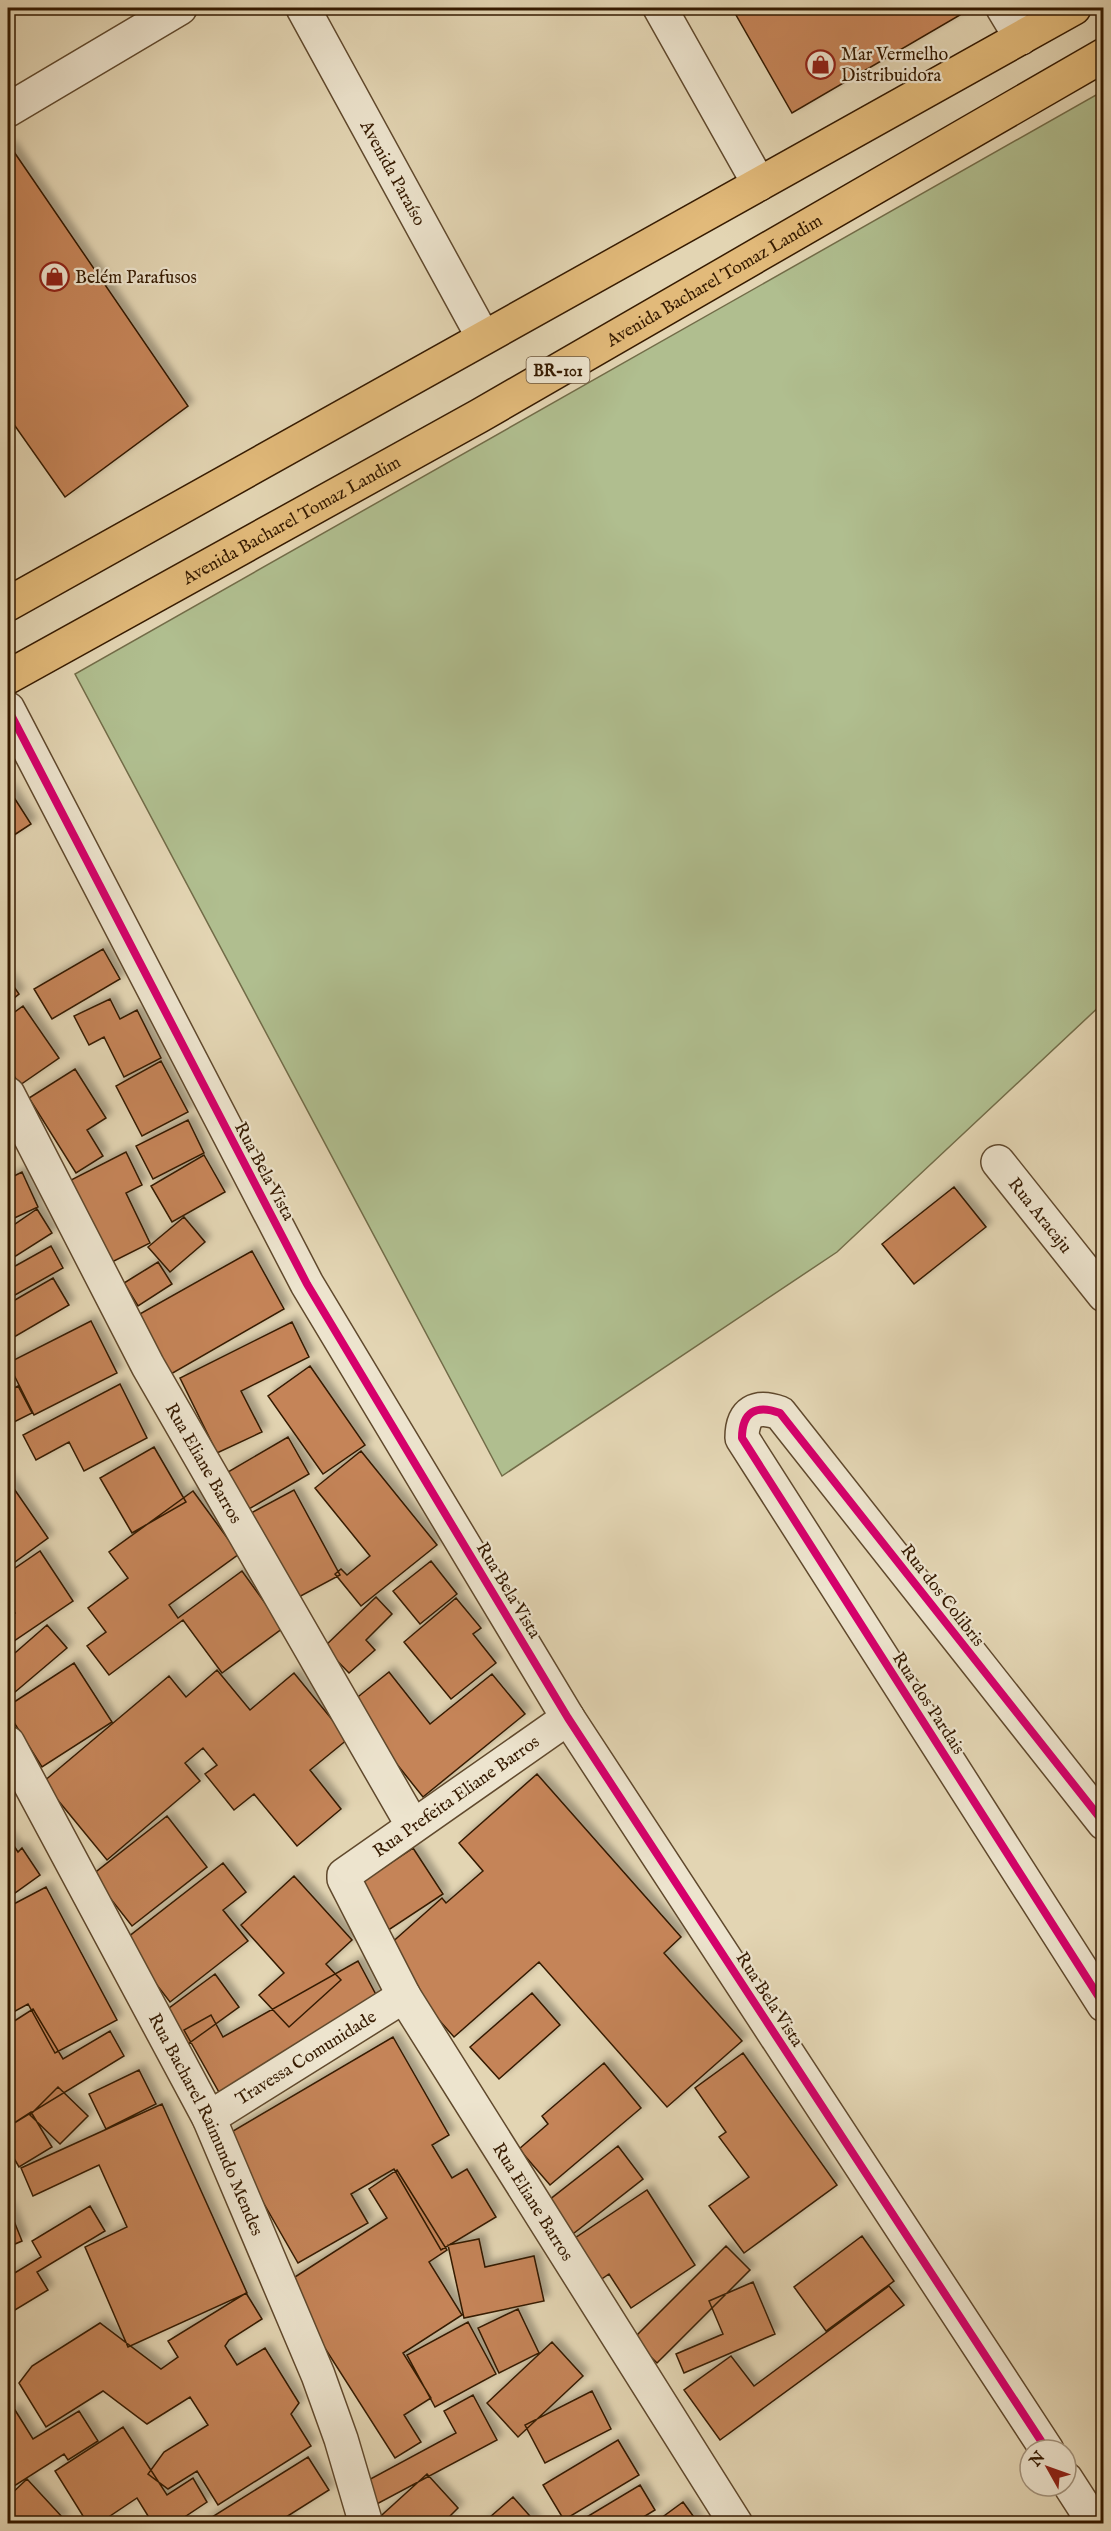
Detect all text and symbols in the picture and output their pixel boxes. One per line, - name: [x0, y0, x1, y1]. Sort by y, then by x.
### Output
- place label: Mar Vermelho Distribuidora: [841, 44, 949, 88]
- shop icon: Mar Vermelho Distribuidora: [804, 48, 836, 80]
- street label: Avenida Paraíso: [353, 116, 430, 231]
- street label: Avenida Bacharel Tomaz Landim: [602, 210, 827, 353]
- shop icon: Belém Parafusos: [38, 261, 70, 293]
- place label: Belém Parafusos: [75, 267, 197, 290]
- road number: BR-101: [526, 357, 590, 383]
- street label: Avenida Bacharel Tomaz Landim: [178, 452, 405, 591]
- street label: Rua Bela Vista: [228, 1118, 299, 1225]
- street label: Rua Aracaju: [1002, 1174, 1076, 1259]
- street label: Rua Eliane Barros: [159, 1399, 246, 1528]
- street label: Rua Bela Vista: [470, 1538, 546, 1643]
- street label: Rua dos Colibris: [895, 1540, 989, 1652]
- street label: Rua dos Pardais: [886, 1648, 969, 1759]
- street label: Rua Prefeita Eliane Barros: [369, 1731, 545, 1863]
- street label: Rua Bela Vista: [730, 1948, 808, 2052]
- street label: Travessa Comunidade: [232, 2006, 381, 2111]
- street label: Rua Bacharel Raimundo Mendes: [142, 2010, 268, 2240]
- street label: Rua Eliane Barros: [486, 2139, 578, 2266]
- north arrow: [1018, 2438, 1078, 2498]
- text: N: [1025, 2448, 1050, 2472]

